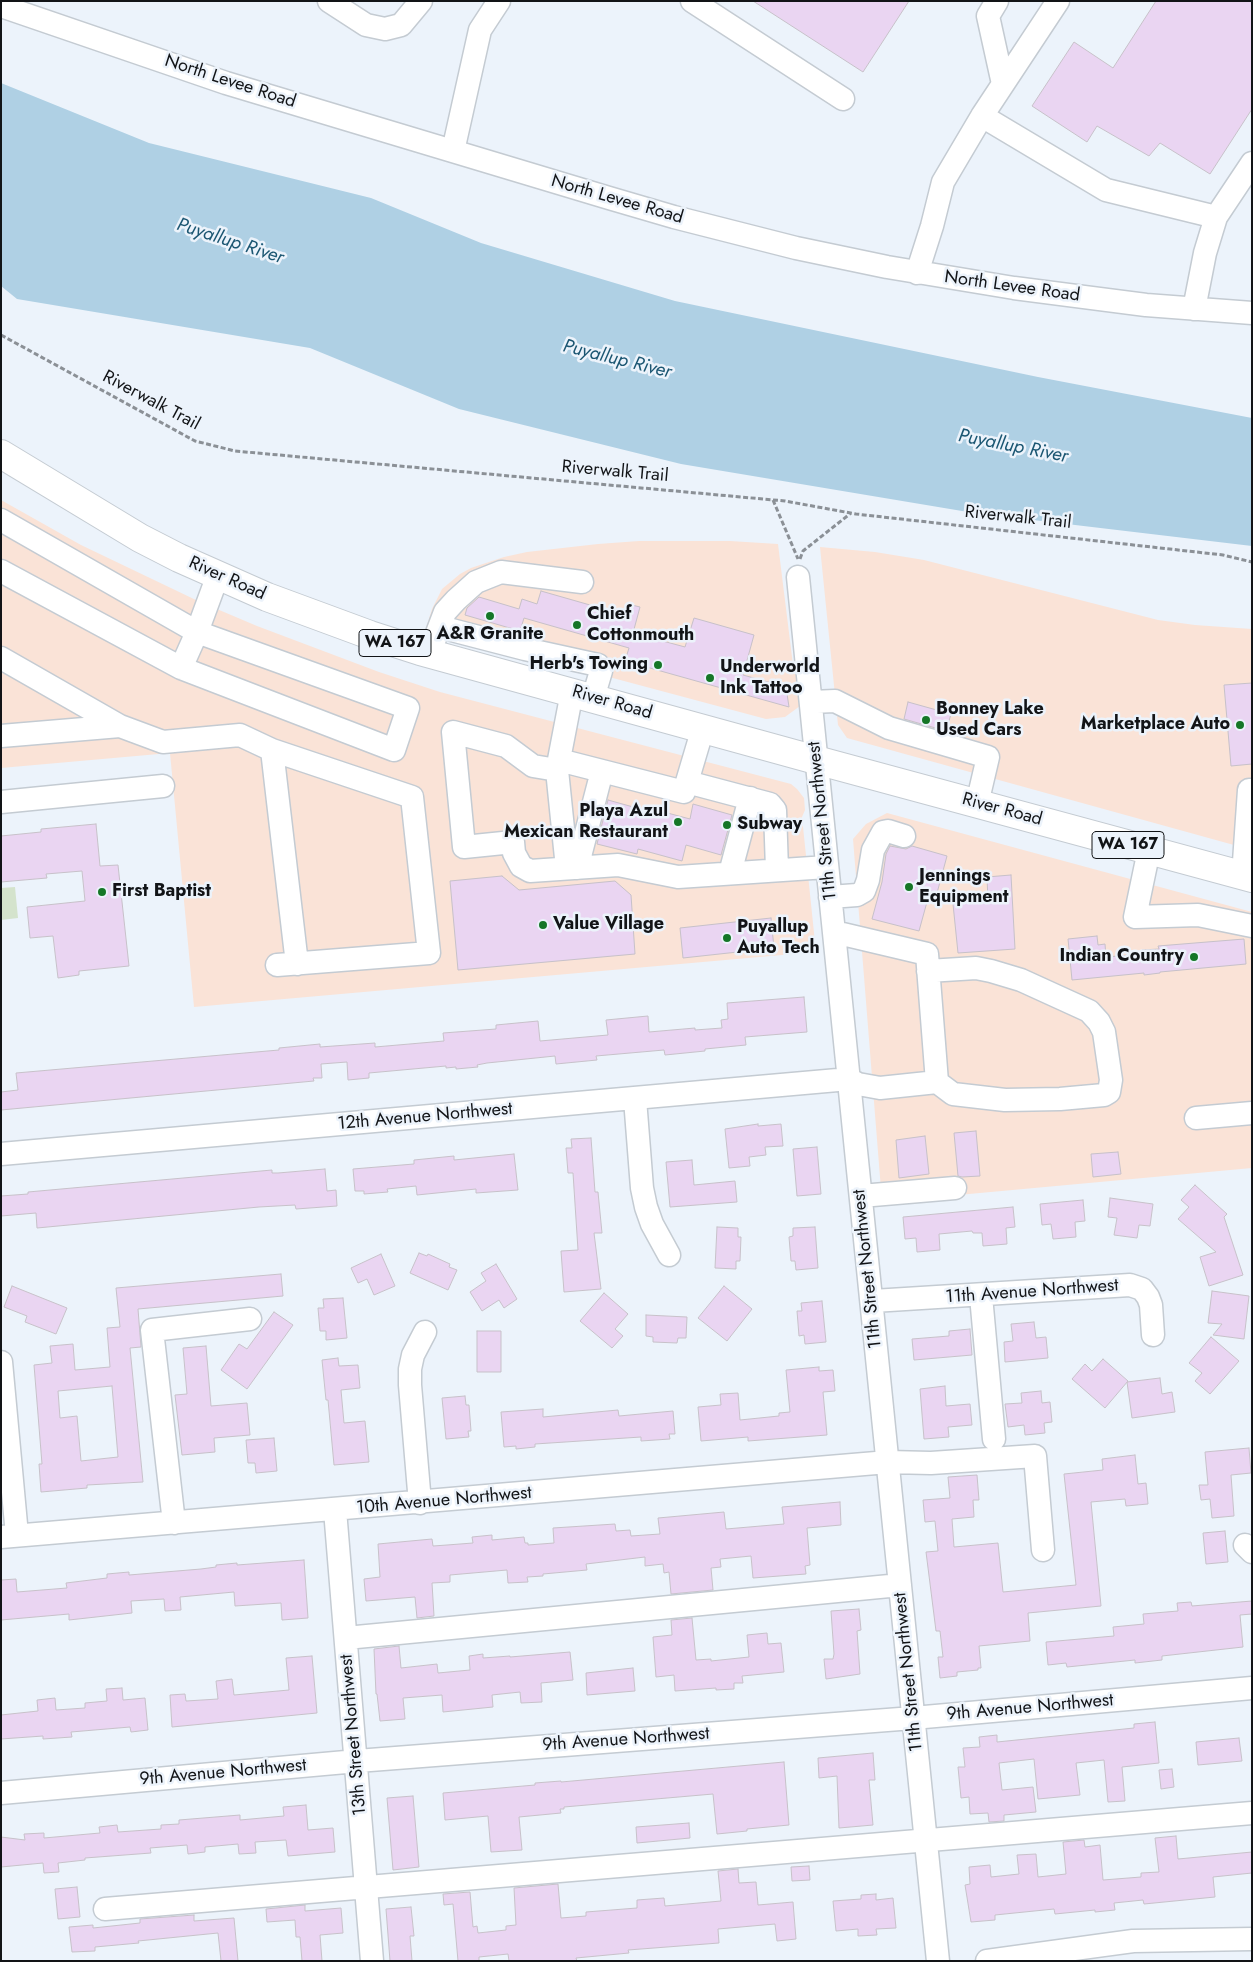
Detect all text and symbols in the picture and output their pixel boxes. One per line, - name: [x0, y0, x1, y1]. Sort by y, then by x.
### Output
- street label: North Levee Road: [162, 51, 298, 113]
- street label: North Levee Road: [548, 171, 686, 229]
- water label: Puyallup River: [174, 214, 286, 270]
- street label: North Levee Road: [943, 267, 1081, 307]
- water label: Puyallup River: [560, 335, 674, 385]
- street label: Riverwalk Trail: [99, 366, 203, 436]
- water label: Puyallup River: [956, 425, 1070, 469]
- street label: Riverwalk Trail: [561, 457, 669, 487]
- street label: Riverwalk Trail: [963, 502, 1073, 534]
- street label: River Road: [185, 552, 269, 606]
- place label: Chief Cottonmouth: [587, 604, 694, 646]
- marker: A&R Granite: [484, 610, 496, 622]
- marker: Chief Cottonmouth: [571, 619, 583, 631]
- place label: A&R Granite: [437, 624, 543, 646]
- road number: WA 167: [359, 630, 431, 656]
- place label: Herb's Towing: [530, 654, 648, 676]
- place label: Underworld Ink Tattoo: [720, 657, 820, 700]
- marker: Herb's Towing: [652, 659, 664, 671]
- marker: Underworld Ink Tattoo: [704, 672, 716, 684]
- street label: River Road: [570, 681, 654, 725]
- place label: Bonney Lake Used Cars: [936, 699, 1044, 742]
- marker: Bonney Lake Used Cars: [920, 714, 932, 726]
- place label: Marketplace Auto: [1081, 714, 1230, 736]
- marker: Marketplace Auto: [1234, 719, 1246, 731]
- street label: 11th Street Northwest: [804, 740, 842, 902]
- street label: River Road: [960, 789, 1044, 831]
- place label: Playa Azul Mexican Restaurant: [504, 801, 668, 844]
- place label: Subway: [737, 814, 802, 836]
- marker: Playa Azul Mexican Restaurant: [672, 816, 684, 828]
- marker: Subway: [721, 819, 733, 831]
- road number: WA 167: [1092, 832, 1164, 858]
- place label: Jennings Equipment: [919, 866, 1009, 909]
- place label: First Baptist: [112, 881, 211, 903]
- marker: Jennings Equipment: [903, 881, 915, 893]
- marker: First Baptist: [96, 886, 108, 898]
- place label: Value Village: [553, 914, 664, 936]
- place label: Puyallup Auto Tech: [737, 917, 820, 960]
- marker: Value Village: [537, 919, 549, 931]
- marker: Puyallup Auto Tech: [721, 932, 733, 944]
- place label: Indian Country: [1059, 946, 1184, 968]
- marker: Indian Country: [1188, 951, 1200, 963]
- street label: 12th Avenue Northwest: [337, 1099, 513, 1135]
- street label: 11th Street Northwest: [849, 1188, 887, 1350]
- street label: 11th Avenue Northwest: [945, 1275, 1119, 1309]
- street label: 10th Avenue Northwest: [355, 1483, 533, 1519]
- street label: 11th Street Northwest: [890, 1591, 928, 1753]
- street label: 13th Street Northwest: [336, 1653, 372, 1817]
- street label: 9th Avenue Northwest: [946, 1690, 1114, 1726]
- street label: 9th Avenue Northwest: [542, 1723, 710, 1757]
- street label: 9th Avenue Northwest: [139, 1755, 307, 1791]

